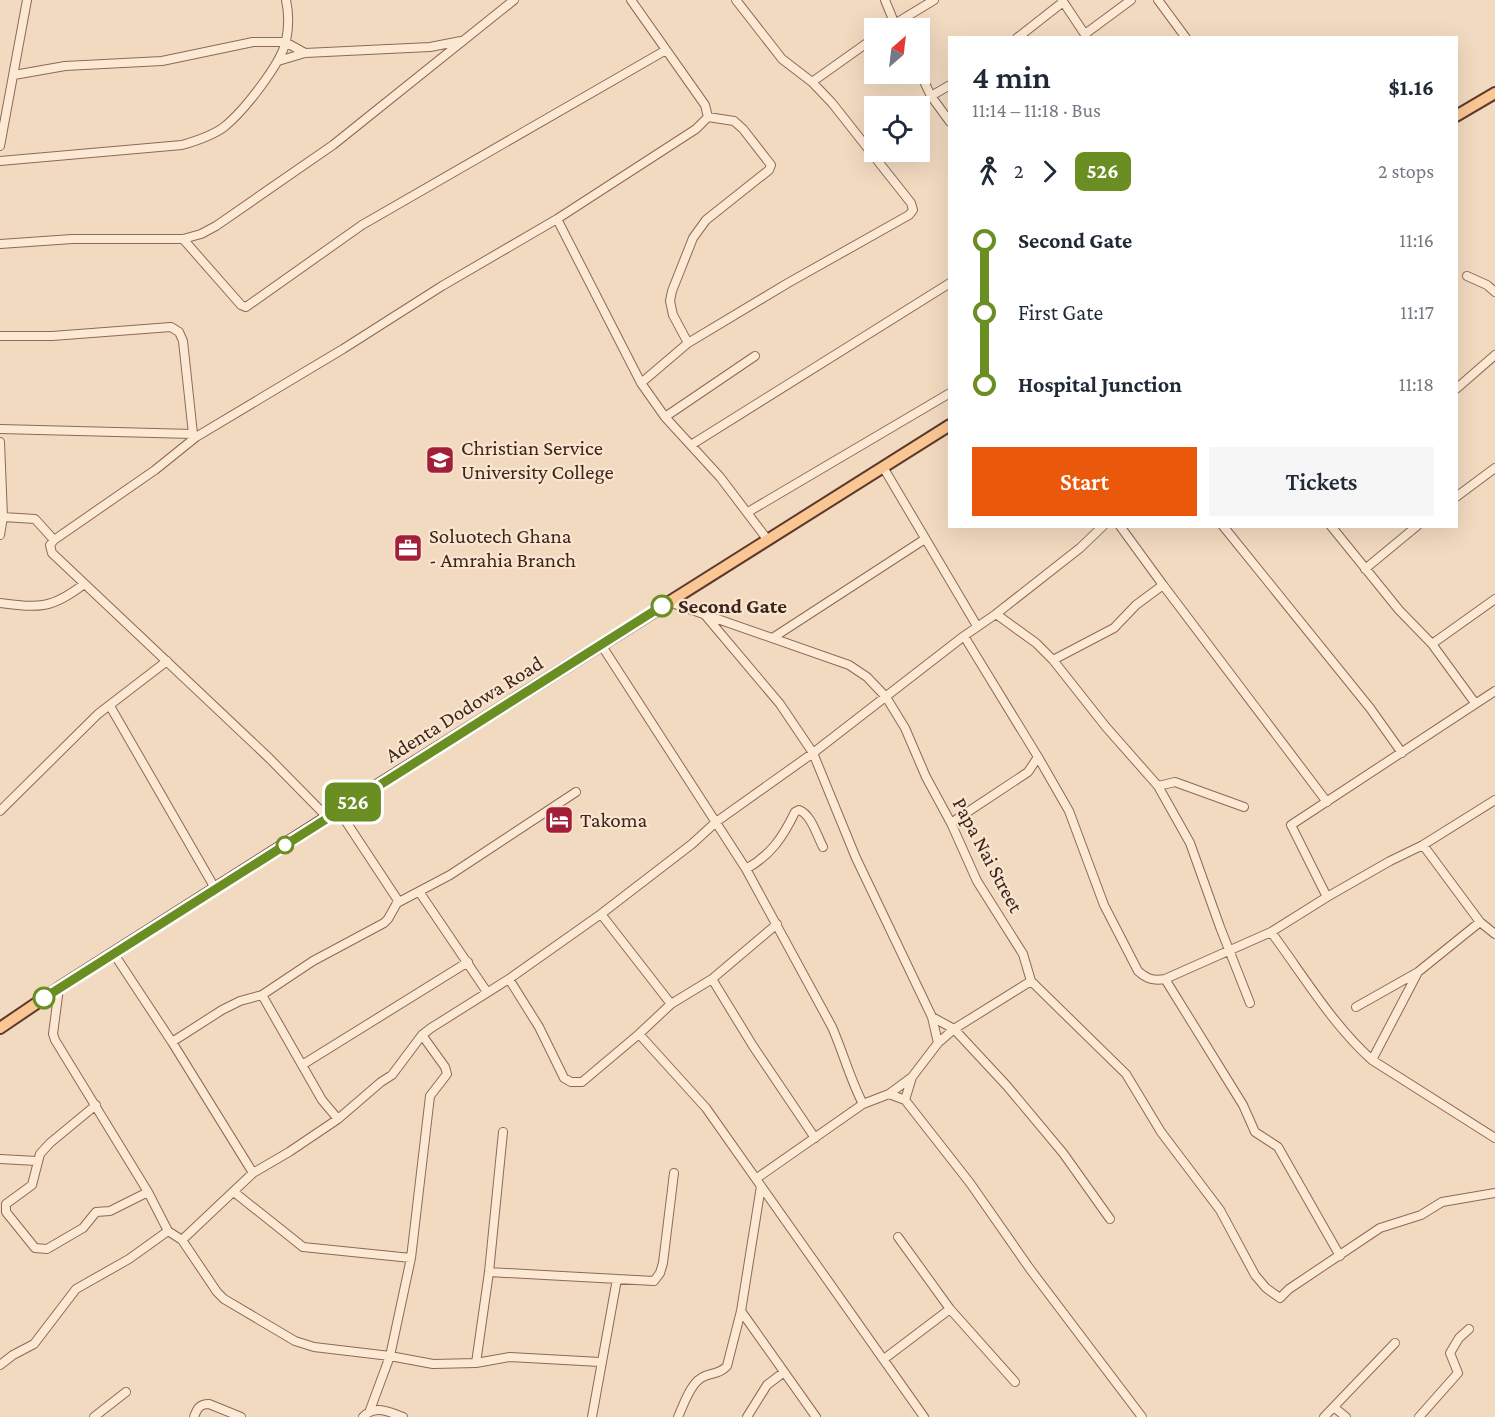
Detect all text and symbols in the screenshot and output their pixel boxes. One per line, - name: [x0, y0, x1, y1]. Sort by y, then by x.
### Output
- north arrow: [864, 18, 930, 84]
- map controls: [864, 18, 930, 162]
- text: 4 min: [972, 58, 1051, 95]
- text: $1.16: [1388, 75, 1434, 100]
- button: locate: [864, 96, 930, 162]
- text: 11:14 – 11:18 · Bus: [972, 99, 1101, 121]
- icon: walk: [972, 155, 1005, 188]
- icon: forward: [1033, 155, 1066, 188]
- text: 526: [1087, 159, 1119, 183]
- text: 2: [1014, 160, 1024, 182]
- text: 2 stops: [1378, 160, 1434, 182]
- text: Second Gate: [1018, 228, 1132, 253]
- text: 11:16: [1399, 229, 1434, 251]
- text: First Gate: [1018, 300, 1103, 325]
- text: 11:17: [1400, 301, 1434, 323]
- text: Hospital Junction: [1018, 372, 1182, 397]
- text: 11:18: [1399, 373, 1434, 395]
- place label: Christian Service University College: [461, 436, 614, 484]
- school or university icon: Christian Service University College: [424, 444, 456, 476]
- button: Start: [972, 447, 1197, 516]
- button: Tickets: [1209, 447, 1434, 516]
- place label: Soluotech Ghana - Amrahia Branch: [429, 524, 576, 572]
- office icon: Soluotech Ghana - Amrahia Branch: [392, 532, 424, 564]
- place label: Second Gate: [678, 594, 787, 618]
- marker: Second Gate: [651, 595, 673, 617]
- street label: Adenta Dodowa Road: [381, 651, 547, 767]
- line badge: 526: [318, 782, 388, 822]
- text: 526: [337, 790, 369, 814]
- street label: Papa Nai Street: [948, 793, 1029, 917]
- hotel icon: Takoma: [543, 804, 575, 836]
- place label: Takoma: [580, 808, 648, 832]
- unlabelled marker: [276, 836, 294, 854]
- unlabelled marker: [33, 987, 55, 1009]

